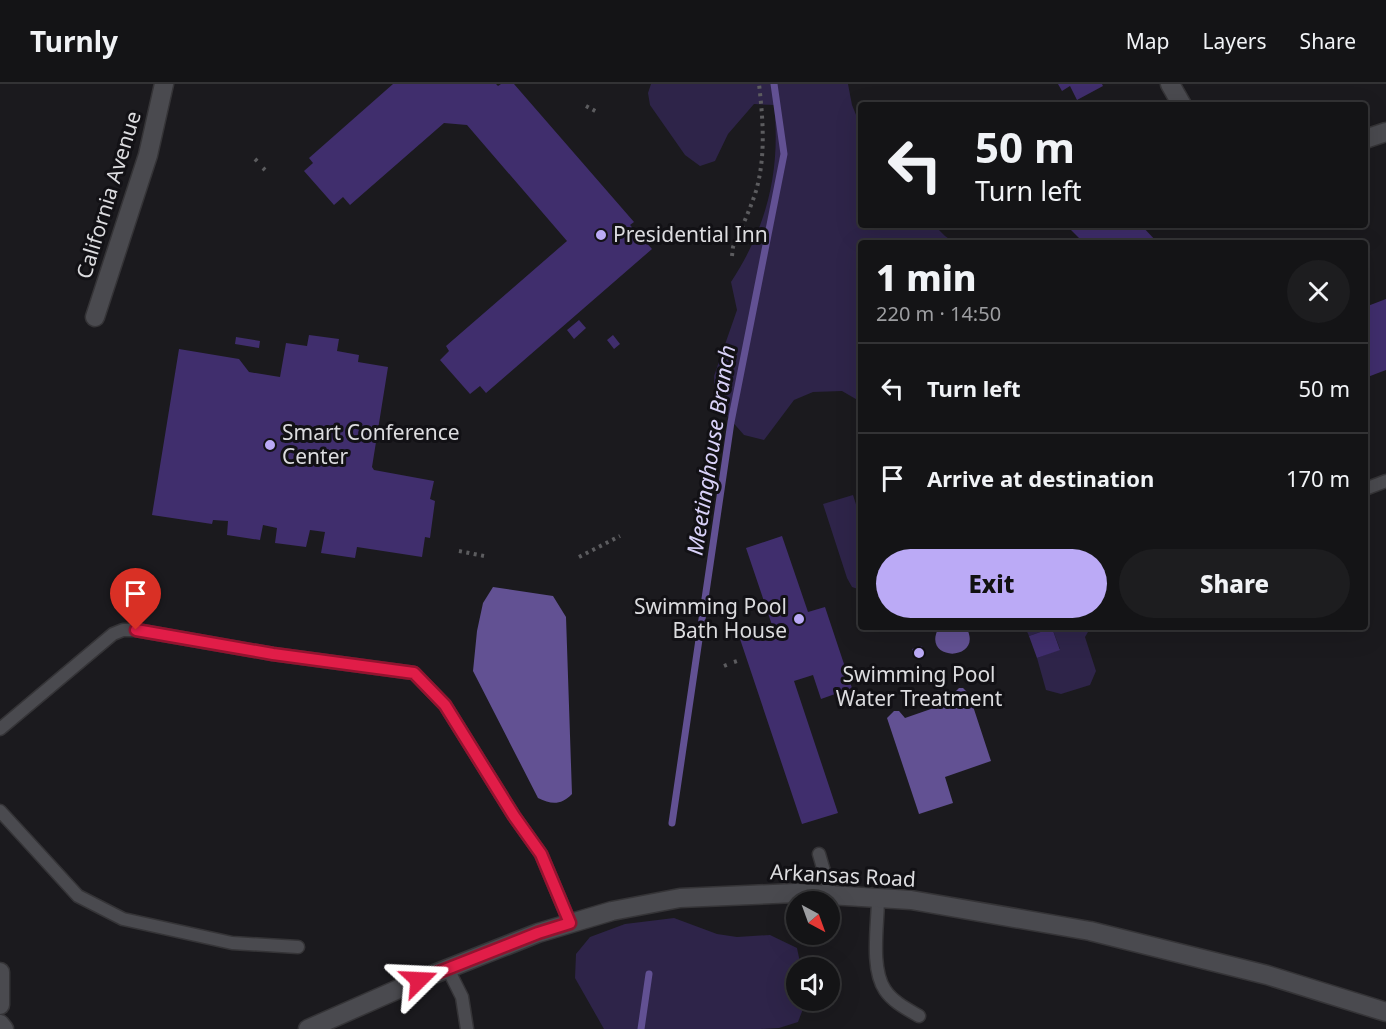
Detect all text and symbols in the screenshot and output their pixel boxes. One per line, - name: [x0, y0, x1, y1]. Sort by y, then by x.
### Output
- text: Turnly: [30, 22, 118, 60]
- text: Map: [1126, 27, 1170, 55]
- text: Layers: [1203, 27, 1267, 55]
- text: Share: [1300, 27, 1356, 55]
- street label: California Avenue: [69, 107, 147, 282]
- text: 50 m: [975, 118, 1075, 175]
- icon: left: [876, 126, 954, 204]
- text: Turn left: [975, 172, 1081, 209]
- place label: Presidential Inn: [613, 220, 768, 248]
- marker: Presidential Inn: [594, 228, 608, 242]
- text: 1 min: [876, 253, 977, 302]
- button: close: [1287, 260, 1350, 323]
- text: 220 m · 14:50: [876, 300, 1001, 327]
- water label: Meetinghouse Branch: [679, 343, 741, 557]
- icon: left: [876, 372, 909, 405]
- text: Turn left: [927, 373, 1021, 403]
- text: 50 m: [1299, 373, 1350, 403]
- place label: Smart Conference Center: [282, 418, 460, 470]
- marker: Smart Conference Center: [263, 438, 277, 452]
- icon: arrive: [876, 462, 909, 495]
- text: Arrive at destination: [927, 463, 1154, 493]
- text: 170 m: [1286, 463, 1350, 493]
- button: Exit: [876, 549, 1107, 618]
- button: Share: [1119, 549, 1350, 618]
- pin: [110, 568, 161, 630]
- icon: arrive: [119, 577, 152, 610]
- place label: Swimming Pool Bath House: [634, 592, 787, 644]
- marker: Swimming Pool Bath House: [792, 612, 806, 626]
- marker: Swimming Pool Water Treatment: [912, 646, 926, 660]
- place label: Swimming Pool Water Treatment: [836, 660, 1003, 712]
- street label: Arkansas Road: [769, 857, 917, 893]
- north arrow: [786, 891, 840, 945]
- map controls: [786, 891, 840, 1011]
- position arrow: [387, 948, 451, 1012]
- button: sound: [786, 957, 840, 1011]

